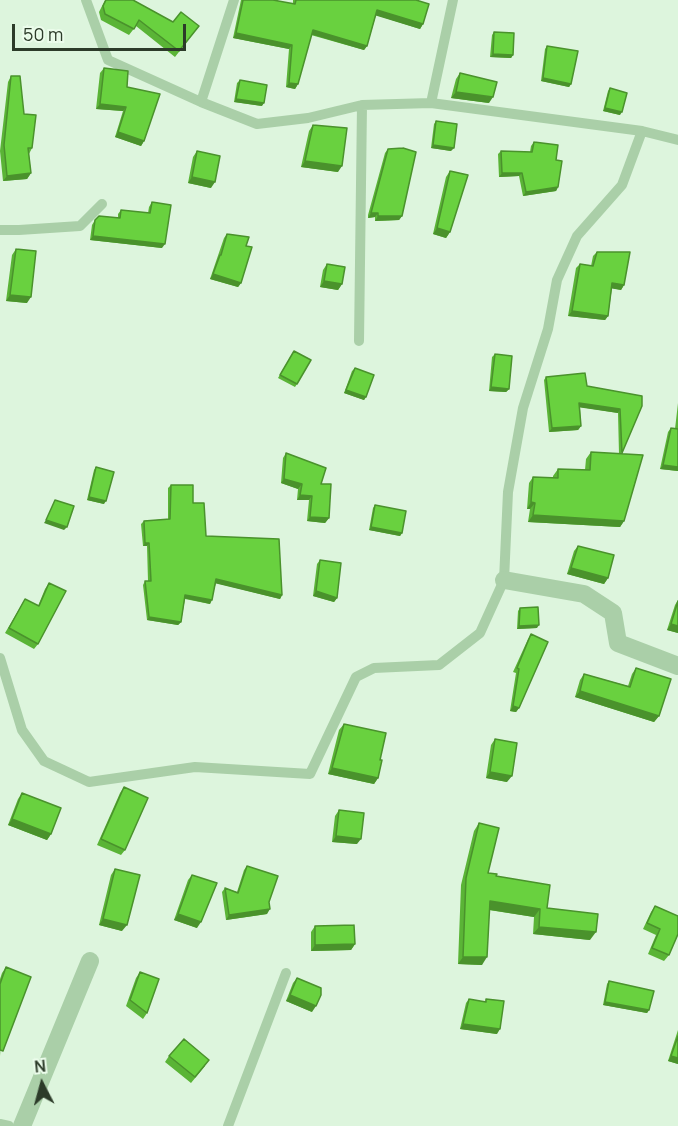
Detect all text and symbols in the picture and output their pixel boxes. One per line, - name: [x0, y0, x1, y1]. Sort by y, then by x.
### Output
- scale bar: [15, 12, 189, 50]
- text: 50 m: [23, 22, 63, 46]
- north arrow: [12, 1054, 72, 1114]
- text: N: [33, 1055, 47, 1078]

